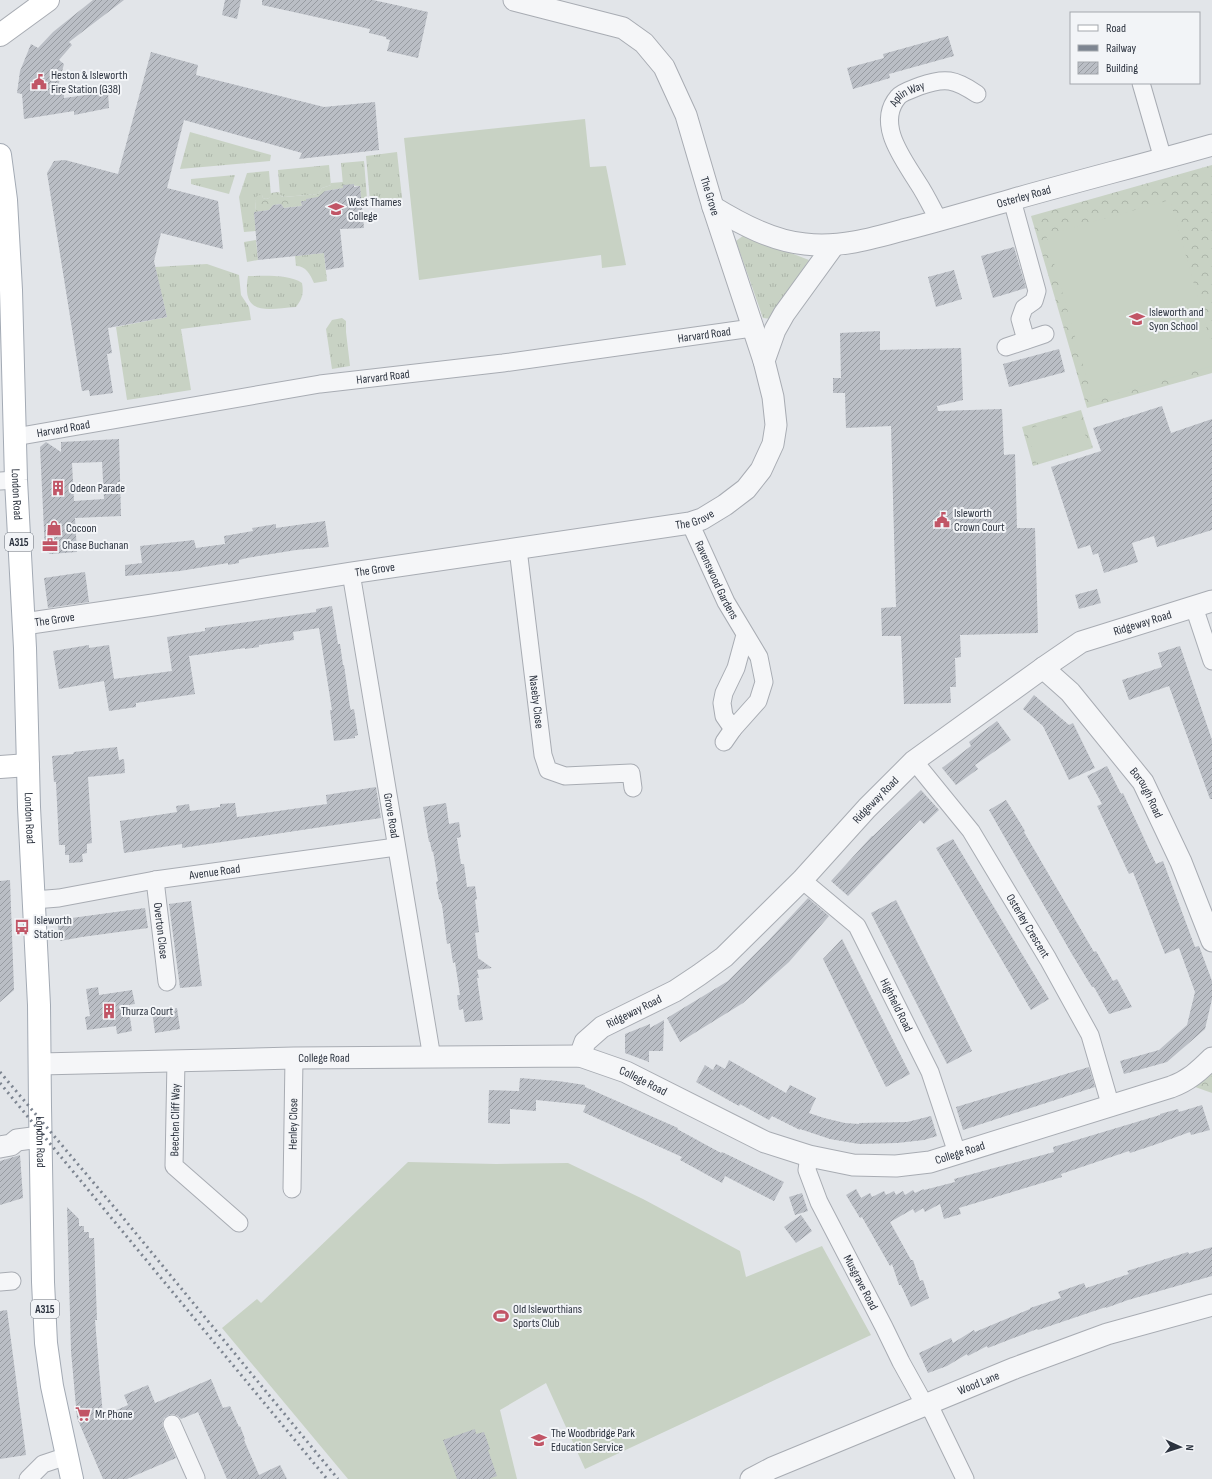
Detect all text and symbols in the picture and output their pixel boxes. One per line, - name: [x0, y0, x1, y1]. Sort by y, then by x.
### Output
- legend: [1070, 12, 1200, 84]
- text: Road: [1106, 21, 1126, 36]
- text: Railway: [1106, 41, 1137, 56]
- text: Building: [1106, 61, 1138, 76]
- place label: Heston & Isleworth Fire Station (G38): [51, 68, 128, 97]
- public building icon: Heston & Isleworth Fire Station (G38): [30, 73, 48, 91]
- street label: Aplin Way: [886, 78, 927, 110]
- street label: The Grove: [696, 175, 723, 218]
- street label: Osterley Road: [995, 182, 1053, 212]
- place label: West Thames College: [348, 195, 402, 224]
- school or university icon: West Thames College: [327, 200, 345, 218]
- place label: Isleworth and Syon School: [1149, 305, 1203, 334]
- school or university icon: Isleworth and Syon School: [1128, 310, 1146, 328]
- street label: Harvard Road: [677, 324, 732, 346]
- street label: Harvard Road: [356, 367, 411, 388]
- street label: Harvard Road: [36, 417, 91, 441]
- street label: London Road: [8, 468, 25, 521]
- building icon: Odeon Parade: [49, 479, 67, 497]
- place label: Odeon Parade: [70, 481, 125, 496]
- street label: The Grove: [674, 506, 717, 533]
- place label: Isleworth Crown Court: [954, 506, 1005, 535]
- public building icon: Isleworth Crown Court: [933, 511, 951, 529]
- shop icon: Cocoon: [45, 519, 63, 537]
- place label: Cocoon: [66, 521, 97, 536]
- road number: A315: [5, 533, 33, 551]
- office icon: Chase Buchanan: [41, 536, 59, 554]
- place label: Chase Buchanan: [62, 538, 128, 553]
- street label: Ravenswood Gardens: [691, 539, 742, 622]
- street label: The Grove: [354, 560, 396, 580]
- street label: Ridgeway Road: [1112, 607, 1173, 639]
- street label: The Grove: [34, 610, 76, 630]
- street label: Naseby Close: [525, 674, 547, 730]
- street label: Borough Road: [1126, 765, 1166, 820]
- street label: Ridgeway Road: [850, 773, 902, 827]
- street label: London Road: [21, 792, 38, 844]
- street label: Grove Road: [380, 792, 402, 839]
- street label: Avenue Road: [187, 861, 241, 883]
- street label: Osterley Crescent: [1003, 891, 1053, 961]
- street label: Overton Close: [150, 902, 171, 960]
- place label: Isleworth Station: [34, 913, 72, 942]
- bus stop icon: Isleworth Station: [13, 918, 31, 936]
- street label: Highfield Road: [876, 976, 916, 1034]
- street label: Ridgeway Road: [604, 992, 664, 1032]
- building icon: Thurza Court: [100, 1002, 118, 1020]
- place label: Thurza Court: [121, 1004, 174, 1019]
- street label: College Road: [298, 1051, 350, 1066]
- street label: College Road: [617, 1063, 669, 1099]
- street label: Beechen Cliff Way: [167, 1083, 184, 1157]
- street label: Henley Close: [286, 1098, 301, 1150]
- street label: London Road: [32, 1116, 48, 1168]
- street label: College Road: [933, 1138, 987, 1168]
- street label: Musgrave Road: [840, 1252, 881, 1313]
- road number: A315: [31, 1300, 59, 1318]
- place label: Old Isleworthians Sports Club: [513, 1302, 582, 1331]
- sports icon: Old Isleworthians Sports Club: [492, 1307, 510, 1325]
- street label: Wood Lane: [956, 1368, 1002, 1399]
- supermarket icon: Mr Phone: [74, 1405, 92, 1423]
- place label: Mr Phone: [95, 1407, 133, 1422]
- place label: The Woodbridge Park Education Service: [551, 1426, 635, 1455]
- north arrow: [1160, 1427, 1200, 1467]
- school or university icon: The Woodbridge Park Education Service: [530, 1431, 548, 1449]
- text: N: [1183, 1444, 1196, 1451]

